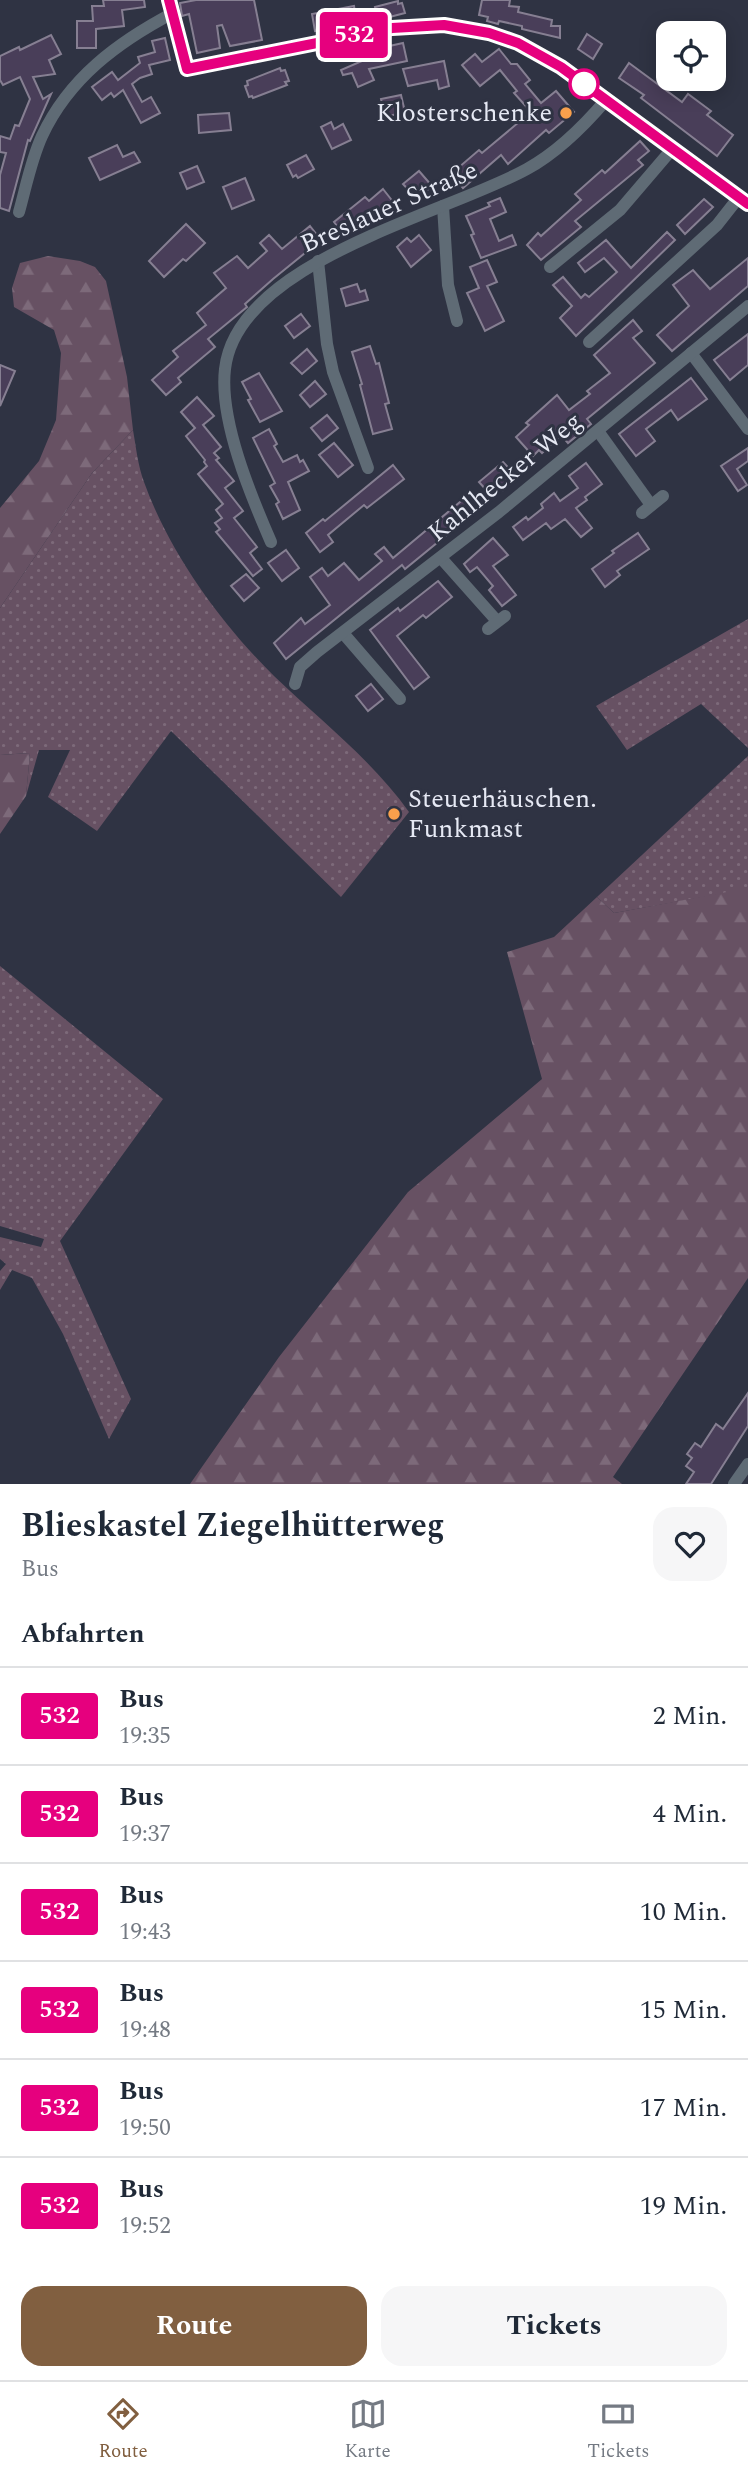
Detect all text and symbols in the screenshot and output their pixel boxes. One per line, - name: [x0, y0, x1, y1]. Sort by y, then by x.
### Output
- line badge: 532: [314, 12, 394, 58]
- text: 532: [334, 17, 374, 53]
- map controls: [656, 21, 726, 91]
- button: locate: [656, 21, 726, 91]
- unlabelled marker: [569, 69, 599, 99]
- place label: Klosterschenke: [376, 93, 552, 133]
- marker: Klosterschenke: [558, 105, 574, 121]
- street label: Breslauer Straße: [294, 150, 484, 264]
- street label: Kahlhecker Weg: [419, 402, 591, 552]
- place label: Steuerhäuschen. Funkmast: [408, 779, 597, 849]
- marker: Steuerhäuschen. Funkmast: [386, 806, 402, 822]
- text: Blieskastel Ziegelhütterweg: [21, 1501, 445, 1551]
- button: heart: [653, 1507, 727, 1581]
- text: Bus: [21, 1552, 59, 1587]
- text: Abfahrten: [21, 1614, 145, 1654]
- text: Bus: [119, 1679, 164, 1719]
- text: 2 Min.: [653, 1696, 727, 1736]
- text: 532: [39, 1698, 80, 1734]
- text: 19:35: [119, 1719, 171, 1754]
- text: Bus: [119, 1777, 164, 1817]
- text: 4 Min.: [653, 1794, 727, 1834]
- text: 532: [39, 1796, 80, 1832]
- text: 19:37: [119, 1817, 171, 1852]
- text: Bus: [119, 1875, 164, 1915]
- text: 10 Min.: [640, 1892, 727, 1932]
- text: 532: [39, 1894, 80, 1930]
- text: 19:43: [119, 1915, 171, 1950]
- text: Bus: [119, 1973, 164, 2013]
- text: 15 Min.: [640, 1990, 727, 2030]
- text: 532: [39, 1992, 80, 2028]
- text: 19:48: [119, 2013, 171, 2048]
- text: Bus: [119, 2071, 164, 2111]
- text: 17 Min.: [640, 2088, 727, 2128]
- text: 532: [39, 2090, 80, 2126]
- text: 19:50: [119, 2111, 171, 2146]
- text: Bus: [119, 2169, 164, 2209]
- text: 19 Min.: [640, 2186, 727, 2226]
- text: 532: [39, 2188, 80, 2224]
- text: 19:52: [119, 2209, 171, 2244]
- button: Route: [21, 2286, 367, 2366]
- button: Tickets: [381, 2286, 727, 2366]
- tab: Route: [98, 2395, 148, 2466]
- tab: Karte: [345, 2395, 391, 2466]
- tab: Tickets: [587, 2395, 650, 2466]

